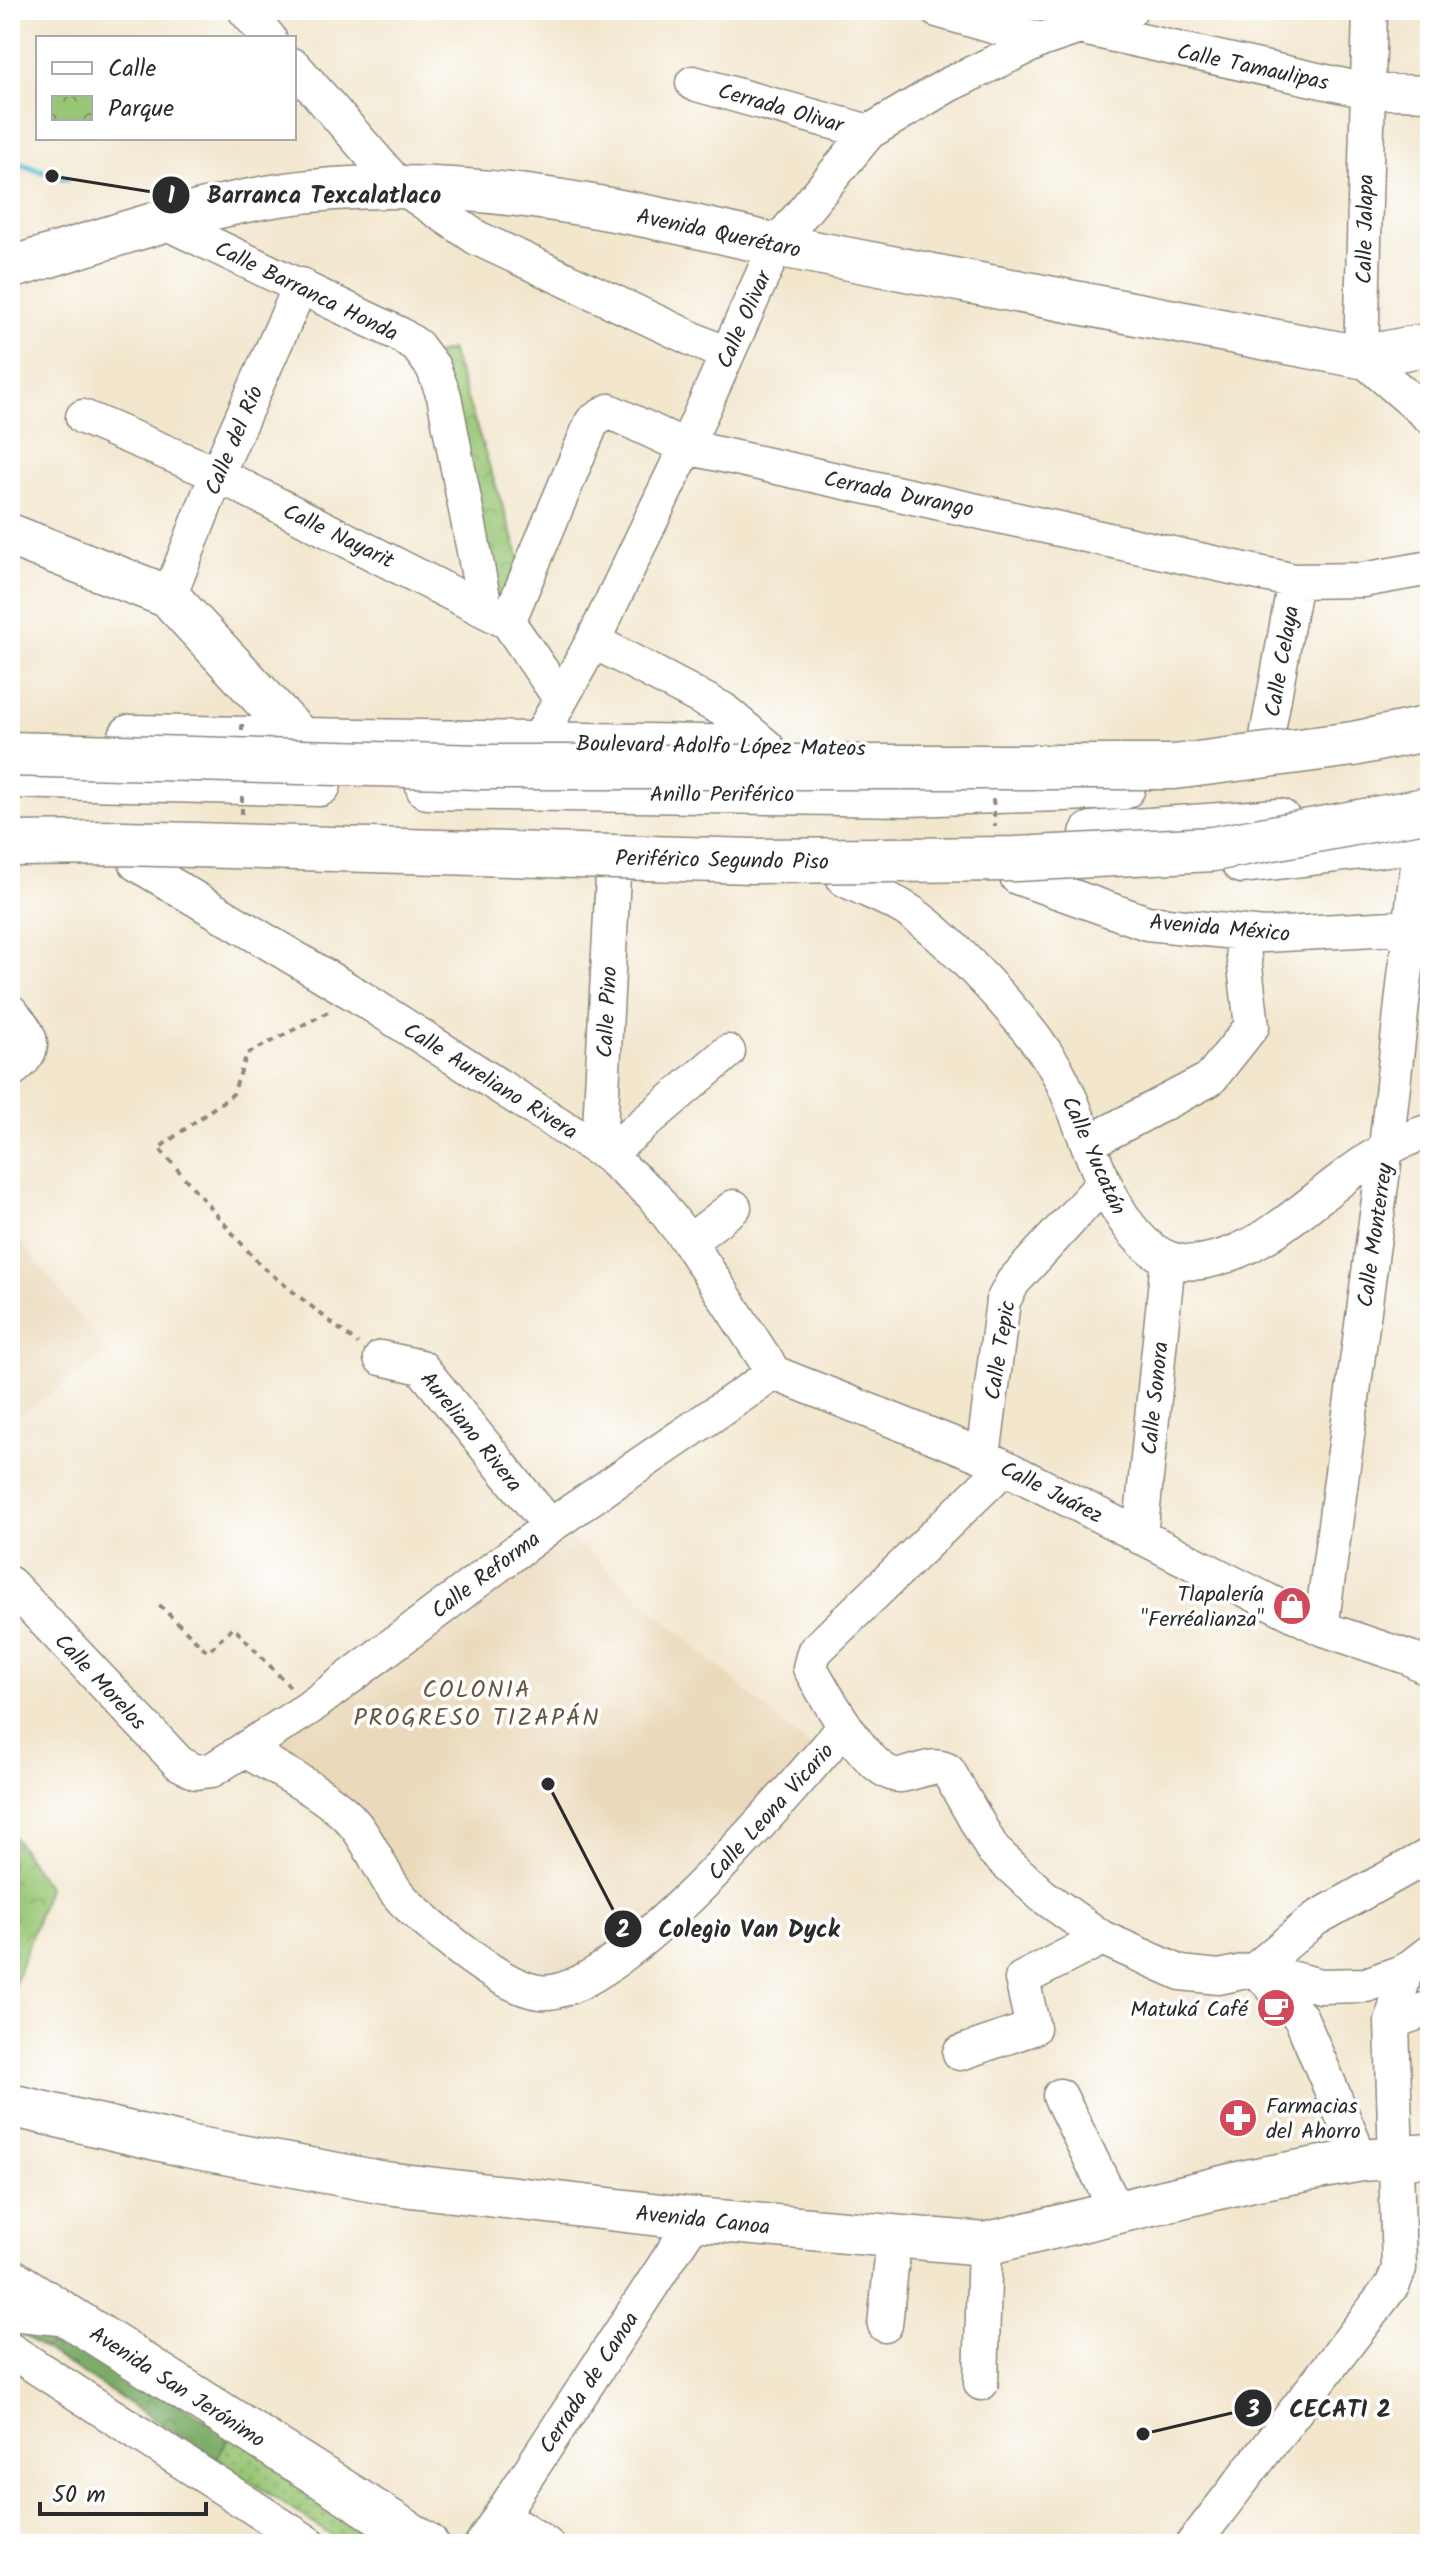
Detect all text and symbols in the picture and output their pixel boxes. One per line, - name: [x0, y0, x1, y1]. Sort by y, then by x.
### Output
- street label: Calle Tamaulipas: [1173, 35, 1332, 102]
- legend: [36, 36, 296, 140]
- text: Calle: [108, 50, 156, 89]
- street label: Cerrada Olivar: [713, 75, 849, 144]
- text: Parque: [108, 90, 174, 129]
- callout: Barranca Texcalatlaco: [151, 171, 457, 219]
- street label: Calle Jalapa: [1348, 174, 1385, 284]
- text: 1: [167, 177, 175, 216]
- text: Barranca Texcalatlaco: [207, 177, 441, 216]
- street label: Avenida Querétaro: [633, 200, 804, 269]
- street label: Calle Barranca Honda: [208, 233, 404, 352]
- street label: Calle Olivar: [708, 264, 783, 375]
- street label: Calle del Río: [197, 381, 274, 501]
- street label: Cerrada Durango: [820, 462, 977, 528]
- street label: Calle Nayarit: [276, 495, 400, 579]
- street label: Calle Celaya: [1256, 603, 1310, 720]
- street label: Boulevard Adolfo López Mateos: [576, 727, 867, 768]
- street label: Anillo Periférico: [650, 778, 794, 813]
- street label: Periférico Segundo Piso: [615, 842, 829, 881]
- street label: Avenida México: [1148, 906, 1292, 953]
- street label: Calle Pino: [589, 965, 628, 1059]
- street label: Calle Aureliano Rivera: [395, 1014, 584, 1150]
- street label: Calle Yucatán: [1051, 1091, 1135, 1221]
- street label: Calle Monterrey: [1349, 1160, 1404, 1310]
- street label: Calle Tepic: [976, 1298, 1027, 1403]
- street label: Calle Sonora: [1133, 1340, 1180, 1457]
- street label: Aureliano Rivera: [410, 1364, 530, 1501]
- street label: Calle Juárez: [993, 1452, 1109, 1534]
- street label: Calle Reforma: [424, 1523, 549, 1629]
- place label: Tlapalería "Ferréalianza": [1141, 1578, 1264, 1638]
- shop icon: Tlapalería "Ferréalianza": [1271, 1585, 1313, 1627]
- street label: Calle Morelos: [45, 1626, 154, 1740]
- district label: COLONIA PROGRESO TIZAPÁN: [353, 1671, 601, 1738]
- street label: Calle Leona Vicario: [700, 1736, 844, 1890]
- callout: Colegio Van Dyck: [603, 1905, 856, 1953]
- text: 2: [616, 1911, 630, 1950]
- text: Colegio Van Dyck: [658, 1911, 841, 1950]
- cafe icon: Matuká Café: [1255, 1987, 1297, 2029]
- place label: Matuká Café: [1130, 1993, 1249, 2028]
- place label: Farmacias del Ahorro: [1266, 2090, 1361, 2150]
- pharmacy icon: Farmacias del Ahorro: [1217, 2097, 1259, 2139]
- street label: Avenida Canoa: [634, 2197, 772, 2246]
- street label: Cerrada de Canoa: [531, 2305, 649, 2461]
- street label: Avenida San Jerónimo: [82, 2318, 272, 2458]
- callout: CECATI 2: [1233, 2384, 1406, 2432]
- text: 3: [1245, 2391, 1260, 2430]
- text: CECATI 2: [1289, 2391, 1391, 2430]
- scale bar: [40, 2466, 206, 2516]
- text: 50 m: [52, 2476, 106, 2515]

